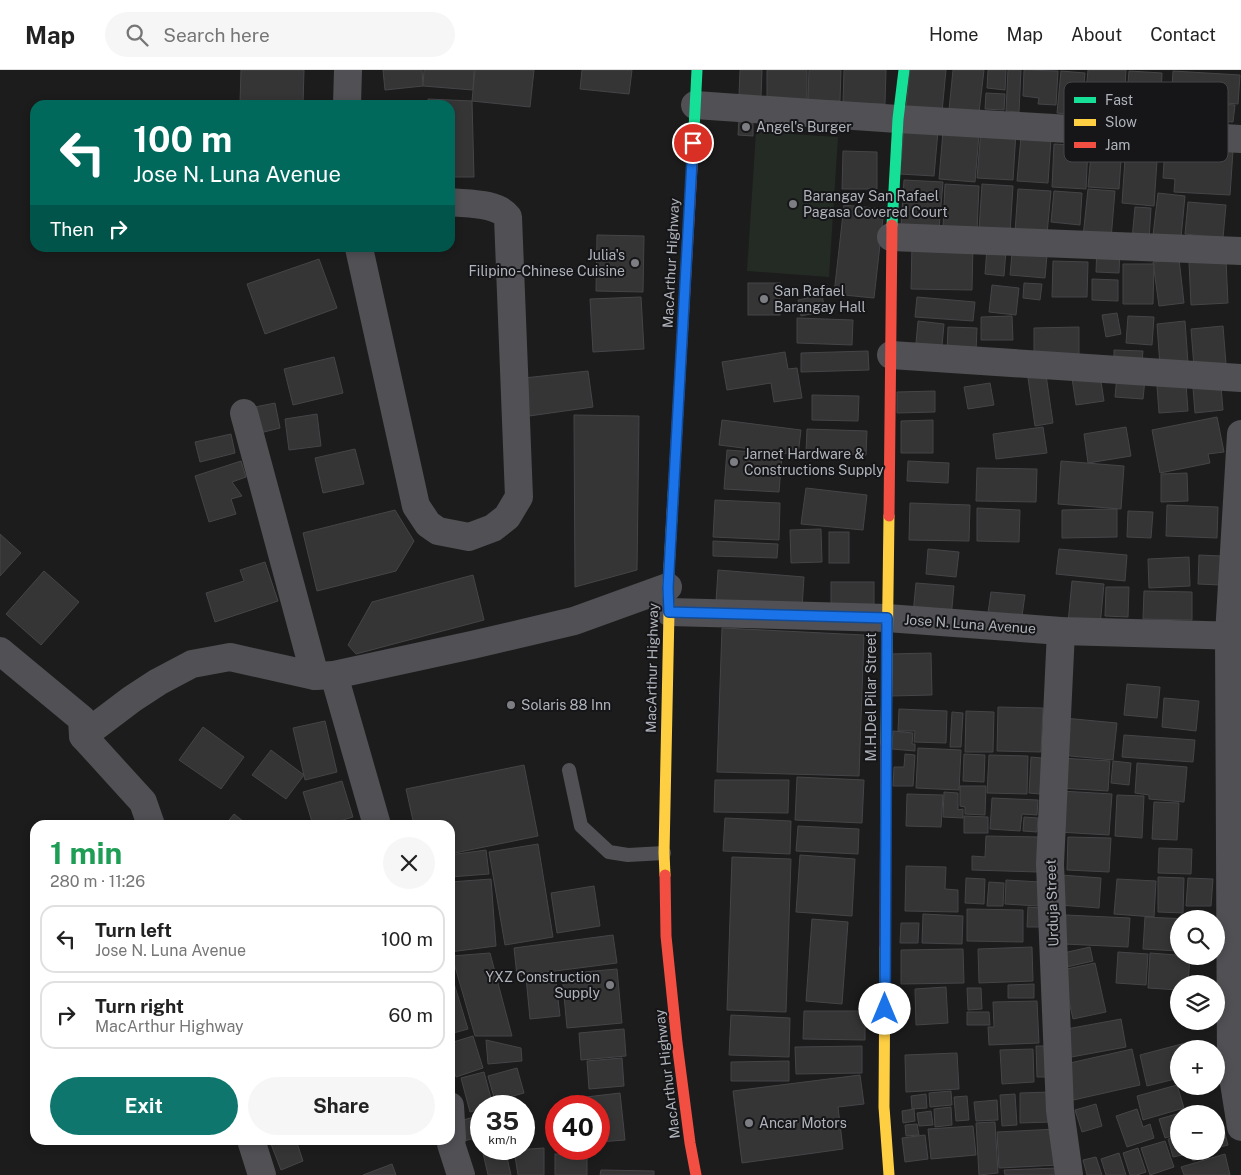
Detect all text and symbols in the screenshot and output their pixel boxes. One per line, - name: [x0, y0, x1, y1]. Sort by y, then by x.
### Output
- search box: [105, 12, 455, 57]
- text: Map: [25, 21, 75, 49]
- icon: search: [123, 21, 151, 49]
- text: Search here: [163, 24, 270, 46]
- text: Home: [929, 24, 979, 45]
- text: Map: [1007, 24, 1043, 45]
- text: About: [1071, 24, 1122, 45]
- text: Contact: [1150, 24, 1216, 45]
- legend: [1064, 82, 1228, 162]
- text: Fast: [1105, 92, 1133, 108]
- text: Slow: [1105, 114, 1137, 130]
- text: 100 m: [133, 119, 232, 160]
- place label: Angel's Burger: [756, 119, 852, 135]
- icon: left: [50, 120, 115, 185]
- marker: Angel's Burger: [740, 121, 752, 133]
- pin: [672, 122, 714, 164]
- icon: arrive: [679, 129, 707, 157]
- text: Jam: [1105, 137, 1130, 153]
- text: Jose N. Luna Avenue: [133, 161, 341, 187]
- place label: Barangay San Rafael Pagasa Covered Court: [803, 188, 948, 220]
- street label: MacArthur Highway: [660, 197, 682, 328]
- marker: Barangay San Rafael Pagasa Covered Court: [787, 198, 799, 210]
- icon: right: [104, 215, 132, 243]
- text: Then: [50, 218, 94, 240]
- place label: Julia's Filipino-Chinese Cuisine: [469, 247, 625, 279]
- marker: Julia's Filipino-Chinese Cuisine: [629, 257, 641, 269]
- place label: San Rafael Barangay Hall: [774, 283, 866, 315]
- marker: San Rafael Barangay Hall: [758, 293, 770, 305]
- place label: Jarnet Hardware & Constructions Supply: [744, 446, 884, 478]
- marker: Jarnet Hardware & Constructions Supply: [728, 456, 740, 468]
- street label: MacArthur Highway: [643, 602, 661, 733]
- street label: Jose N. Luna Avenue: [903, 611, 1037, 637]
- street label: M.H.Del Pilar Street: [863, 633, 879, 761]
- place label: Solaris 88 Inn: [521, 697, 611, 713]
- marker: Solaris 88 Inn: [505, 699, 517, 711]
- text: 1 min: [50, 835, 122, 871]
- button: close: [383, 837, 435, 889]
- street label: Urduja Street: [1042, 859, 1062, 947]
- text: 280 m · 11:26: [50, 872, 145, 891]
- map controls: [1170, 910, 1225, 1160]
- button: search: [1170, 910, 1225, 965]
- text: Turn left: [95, 919, 172, 941]
- icon: left: [52, 925, 80, 953]
- text: 100 m: [381, 928, 433, 950]
- text: Jose N. Luna Avenue: [95, 941, 246, 960]
- place label: YXZ Construction Supply: [486, 969, 600, 1001]
- button: layers: [1170, 975, 1225, 1030]
- marker: YXZ Construction Supply: [604, 979, 616, 991]
- position arrow: [858, 982, 910, 1034]
- text: Turn right: [95, 995, 184, 1017]
- icon: right: [52, 1001, 80, 1029]
- text: 60 m: [389, 1004, 433, 1026]
- street label: MacArthur Highway: [651, 1008, 683, 1139]
- text: MacArthur Highway: [95, 1017, 244, 1036]
- button: +: [1170, 1040, 1225, 1095]
- button: Exit: [50, 1077, 238, 1135]
- button: Share: [248, 1077, 435, 1135]
- speed limit sign: 40: [545, 1095, 610, 1160]
- button: −: [1170, 1105, 1225, 1160]
- text: 35: [486, 1106, 519, 1136]
- place label: Ancar Motors: [759, 1115, 847, 1131]
- marker: Ancar Motors: [743, 1117, 755, 1129]
- text: km/h: [488, 1133, 517, 1147]

